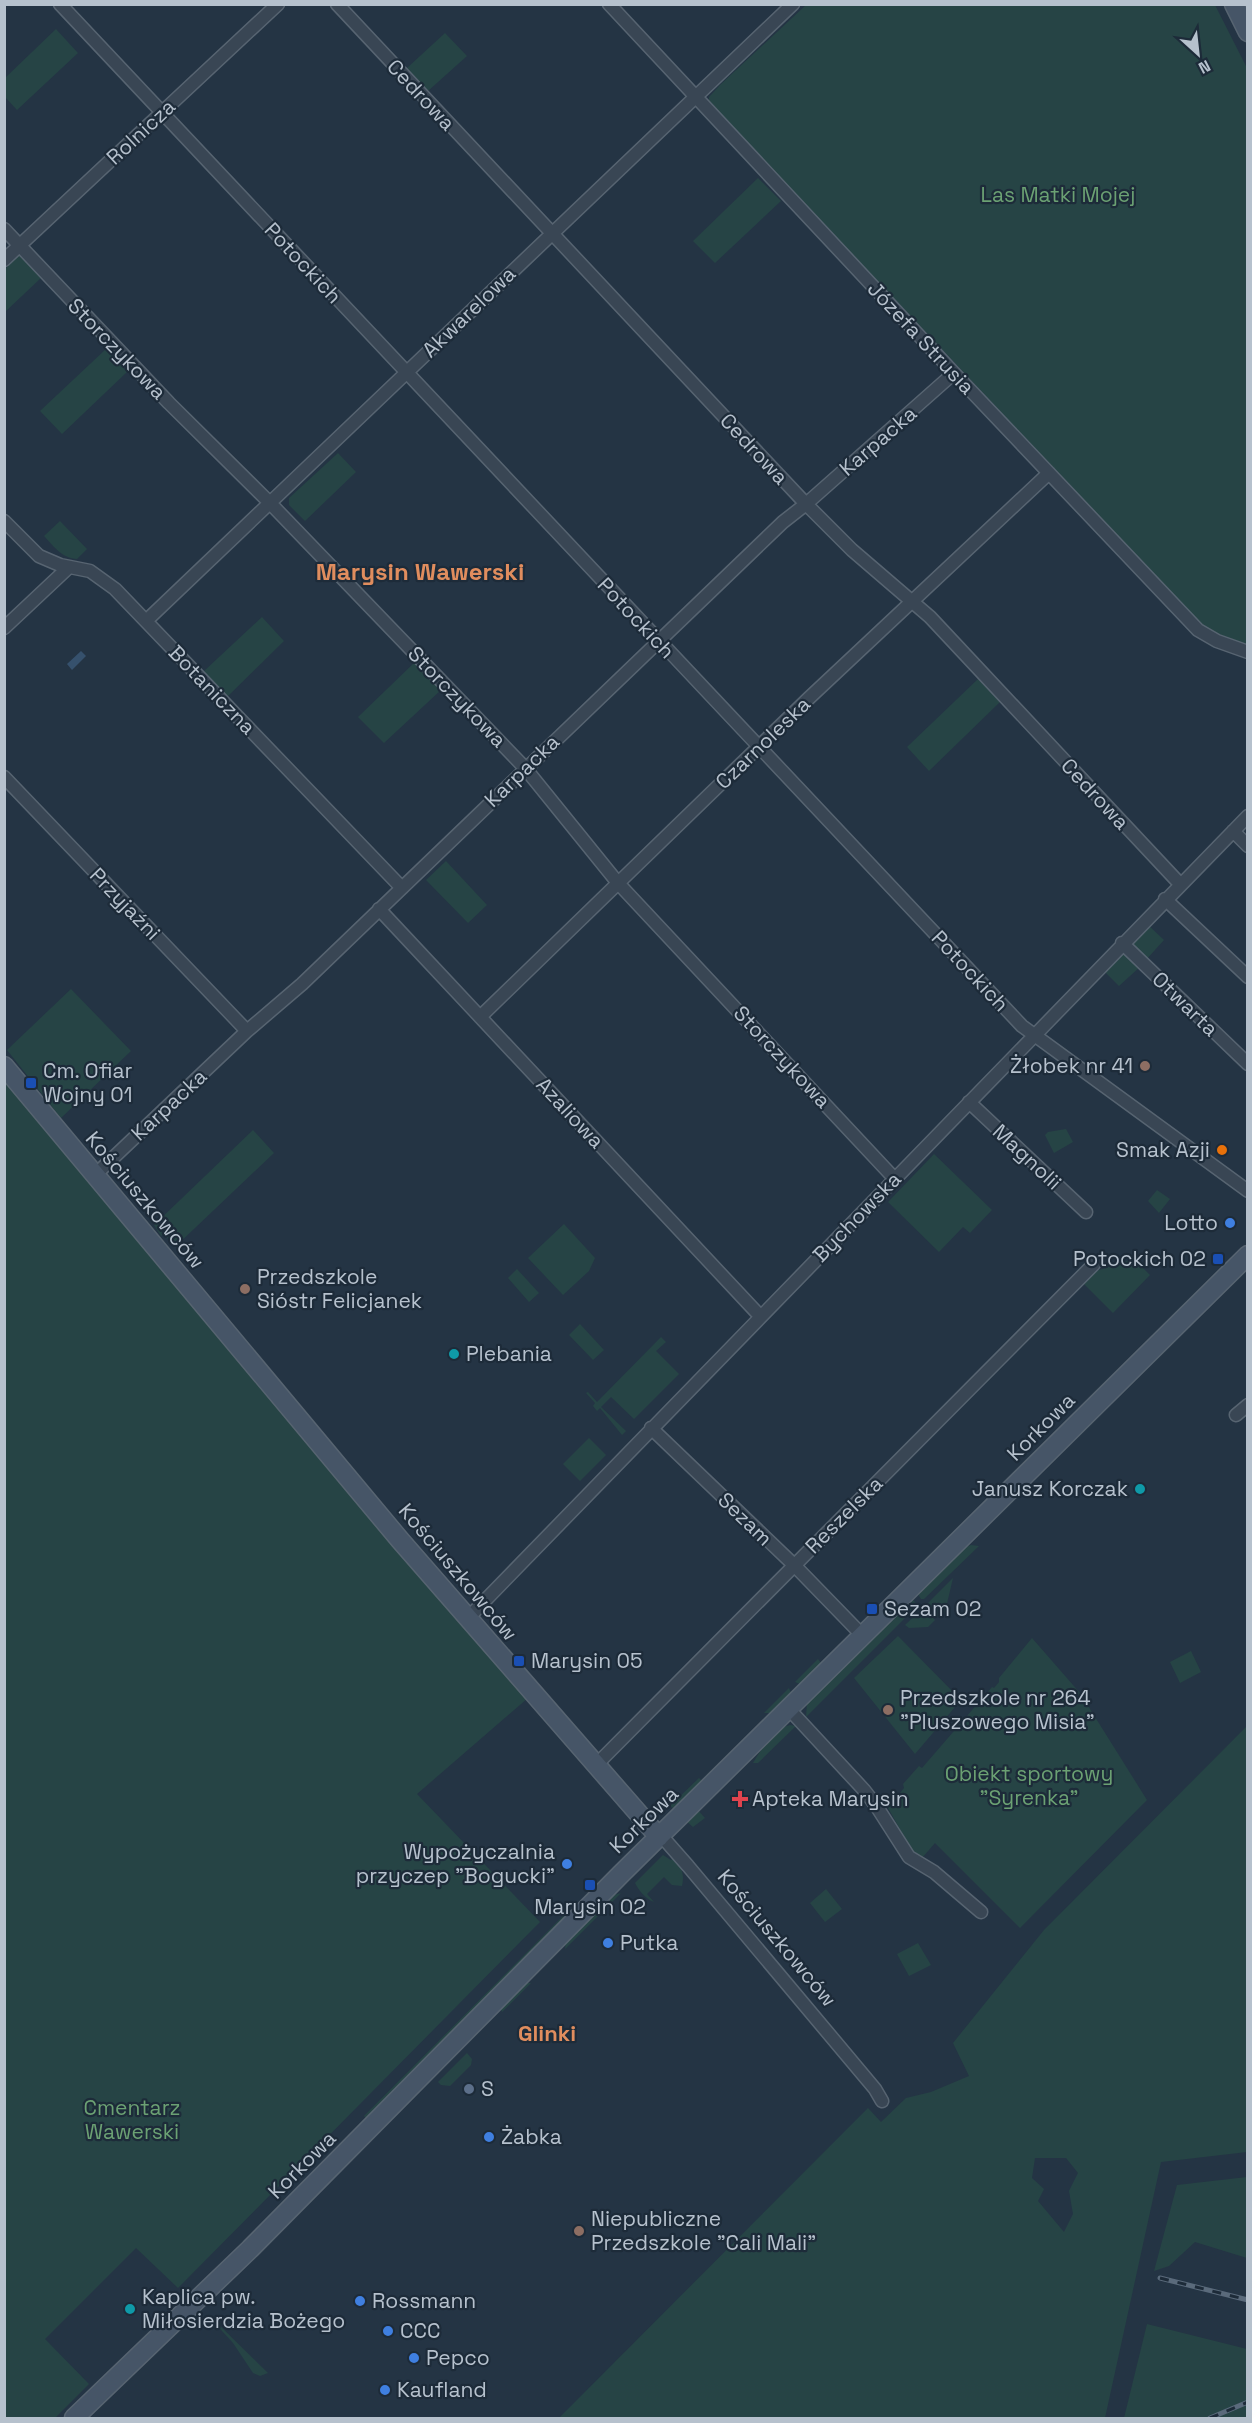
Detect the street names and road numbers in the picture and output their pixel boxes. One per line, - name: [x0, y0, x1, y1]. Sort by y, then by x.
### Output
- street label: Cedrowa: [381, 53, 461, 136]
- street label: Rolnicza: [101, 93, 181, 170]
- street label: Potockich: [259, 216, 348, 309]
- street label: Akwarelowa: [416, 260, 521, 363]
- street label: Józefa Strusia: [862, 275, 981, 400]
- street label: Storczykowa: [62, 292, 173, 405]
- street label: Karpacka: [833, 400, 922, 482]
- street label: Cedrowa: [714, 407, 794, 490]
- street label: Potockich: [592, 571, 681, 664]
- street label: Botaniczna: [163, 639, 262, 740]
- street label: Storczykowa: [402, 640, 513, 753]
- street label: Czarnoleska: [709, 691, 816, 795]
- street label: Karpacka: [479, 728, 565, 813]
- street label: Cedrowa: [1055, 752, 1135, 835]
- street label: Przyjaźni: [84, 862, 167, 946]
- street label: Potockich: [926, 924, 1015, 1017]
- street label: Otwarta: [1146, 965, 1224, 1042]
- street label: Storczykowa: [728, 1000, 837, 1114]
- street label: Karpacka: [125, 1063, 212, 1146]
- street label: Azaliowa: [530, 1071, 610, 1154]
- street label: Magnolii: [987, 1118, 1068, 1195]
- street label: Kościuszkowców: [80, 1125, 211, 1274]
- street label: Bychowska: [807, 1166, 907, 1268]
- street label: Korkowa: [1001, 1387, 1080, 1466]
- street label: Reszelska: [799, 1470, 888, 1559]
- street label: Sezam: [712, 1486, 778, 1551]
- street label: Kościuszkowców: [393, 1497, 524, 1646]
- street label: Korkowa: [604, 1780, 684, 1859]
- street label: Kościuszkowców: [712, 1863, 843, 2012]
- street label: Korkowa: [262, 2125, 341, 2204]

